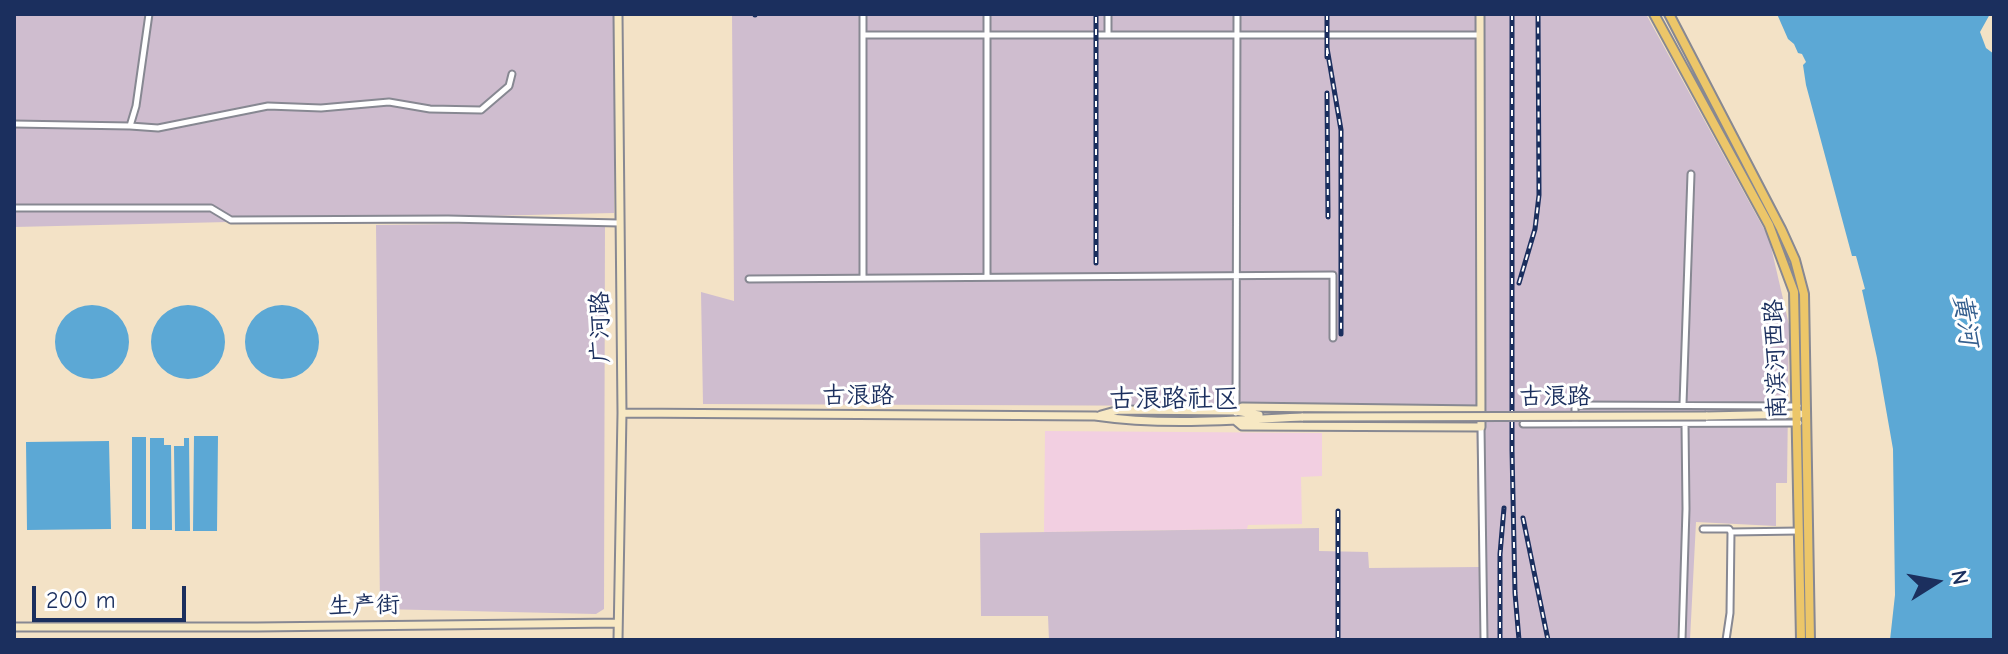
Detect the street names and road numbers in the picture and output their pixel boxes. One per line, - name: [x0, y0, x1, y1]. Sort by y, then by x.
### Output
- street label: 广河路: [586, 291, 616, 363]
- street label: 南滨河西路: [1760, 299, 1792, 419]
- street label: 古浪路: [822, 382, 894, 410]
- street label: 古浪路: [1519, 383, 1591, 411]
- street label: 生产街: [328, 591, 400, 621]

